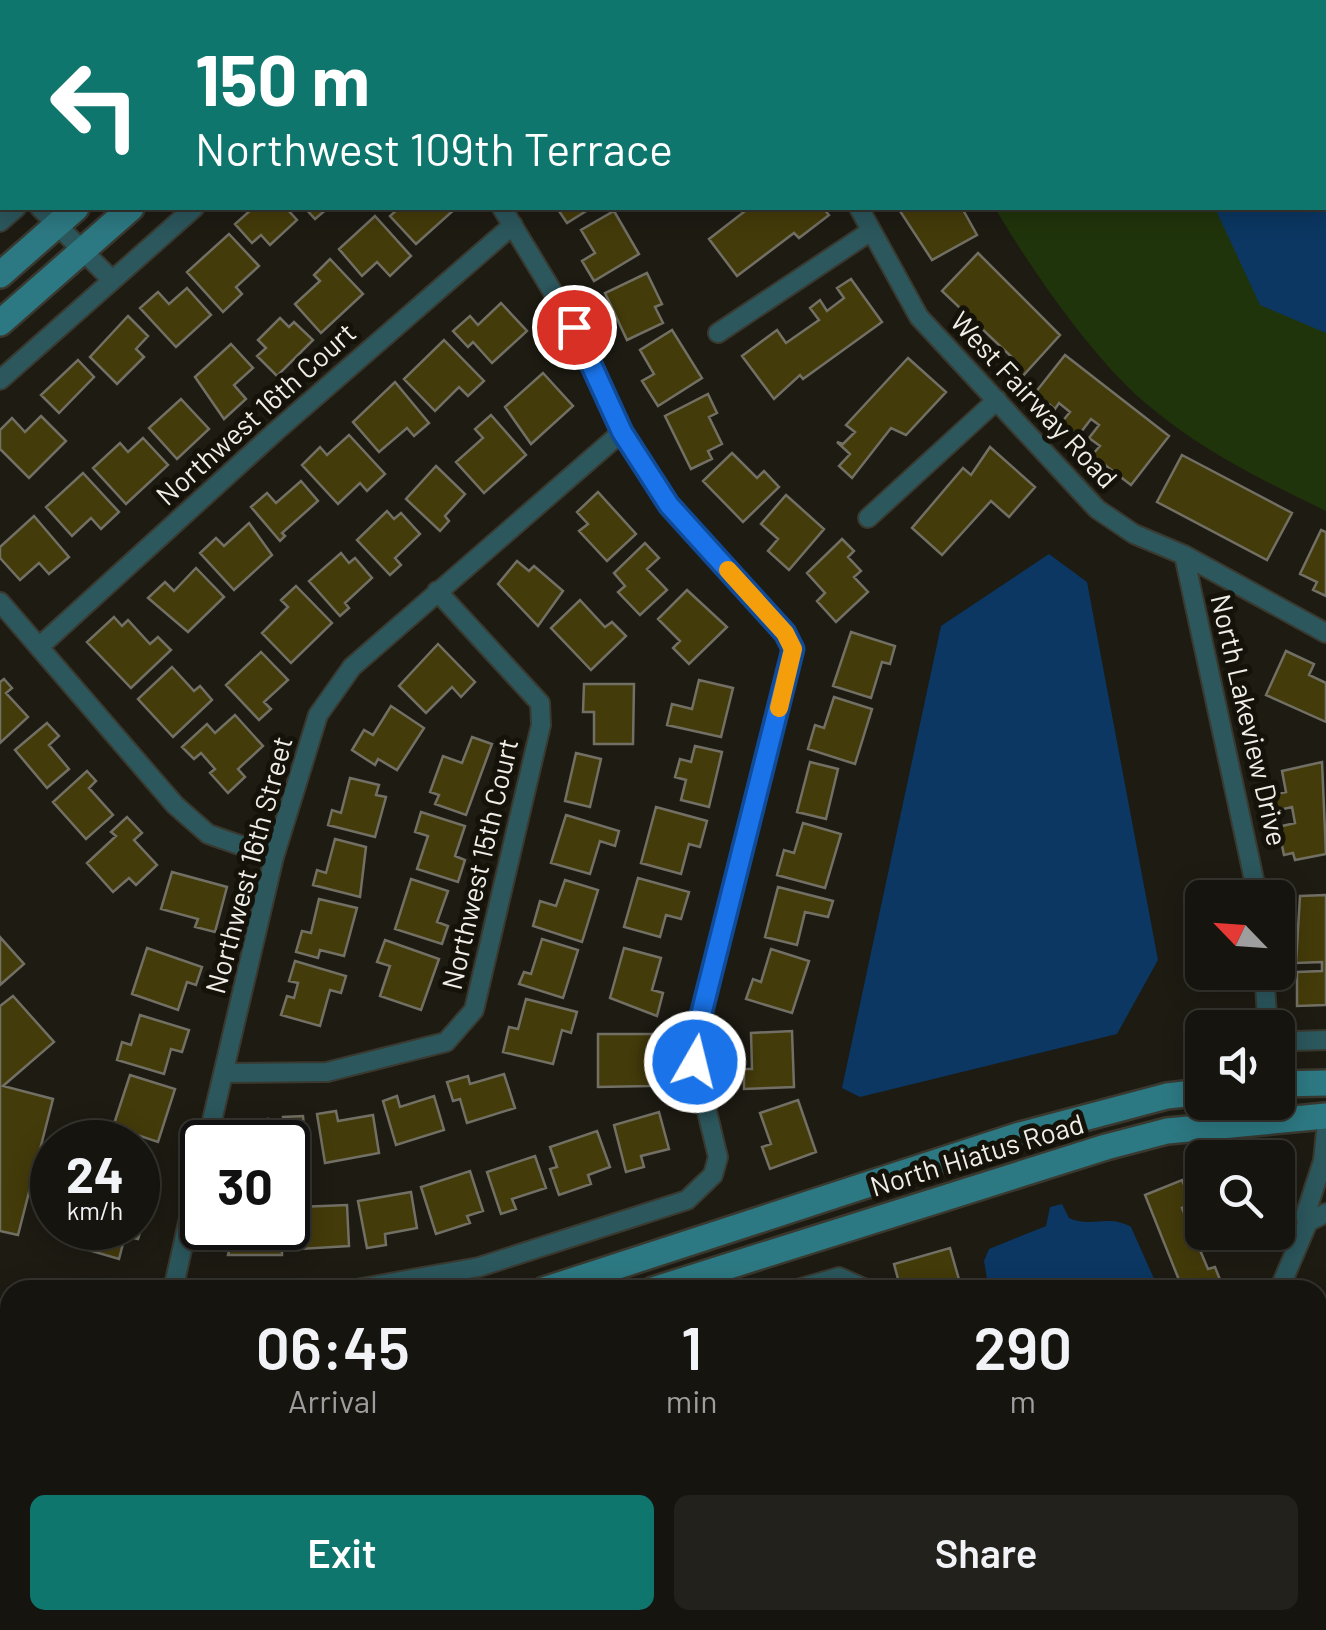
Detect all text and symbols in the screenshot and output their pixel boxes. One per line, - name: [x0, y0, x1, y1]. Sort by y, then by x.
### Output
- text: 150 m: [195, 36, 370, 120]
- icon: left: [30, 40, 160, 170]
- text: Northwest 109th Terrace: [195, 121, 673, 175]
- pin: [532, 285, 617, 370]
- icon: arrive: [547, 300, 602, 355]
- street label: West Fairway Road: [944, 304, 1125, 495]
- street label: Northwest 16th Court: [149, 315, 362, 512]
- street label: North Lakeview Drive: [1204, 591, 1295, 849]
- street label: Northwest 16th Street: [197, 732, 299, 997]
- street label: Northwest 15th Court: [434, 735, 524, 993]
- north arrow: [1185, 880, 1295, 990]
- map controls: [1185, 880, 1295, 1250]
- position arrow: [643, 1010, 747, 1114]
- button: sound: [1185, 1010, 1295, 1120]
- street label: North Hiatus Road: [866, 1105, 1088, 1203]
- speed limit sign: 30: [180, 1120, 310, 1250]
- button: search: [1185, 1140, 1295, 1250]
- text: 24: [66, 1143, 124, 1203]
- text: km/h: [67, 1195, 123, 1225]
- text: 06:45: [256, 1310, 410, 1382]
- text: 1: [681, 1310, 702, 1382]
- text: 290: [973, 1310, 1072, 1382]
- text: Arrival: [288, 1381, 378, 1419]
- text: min: [666, 1381, 718, 1419]
- text: m: [1010, 1381, 1036, 1419]
- button: Exit: [30, 1495, 654, 1610]
- button: Share: [674, 1495, 1298, 1610]

